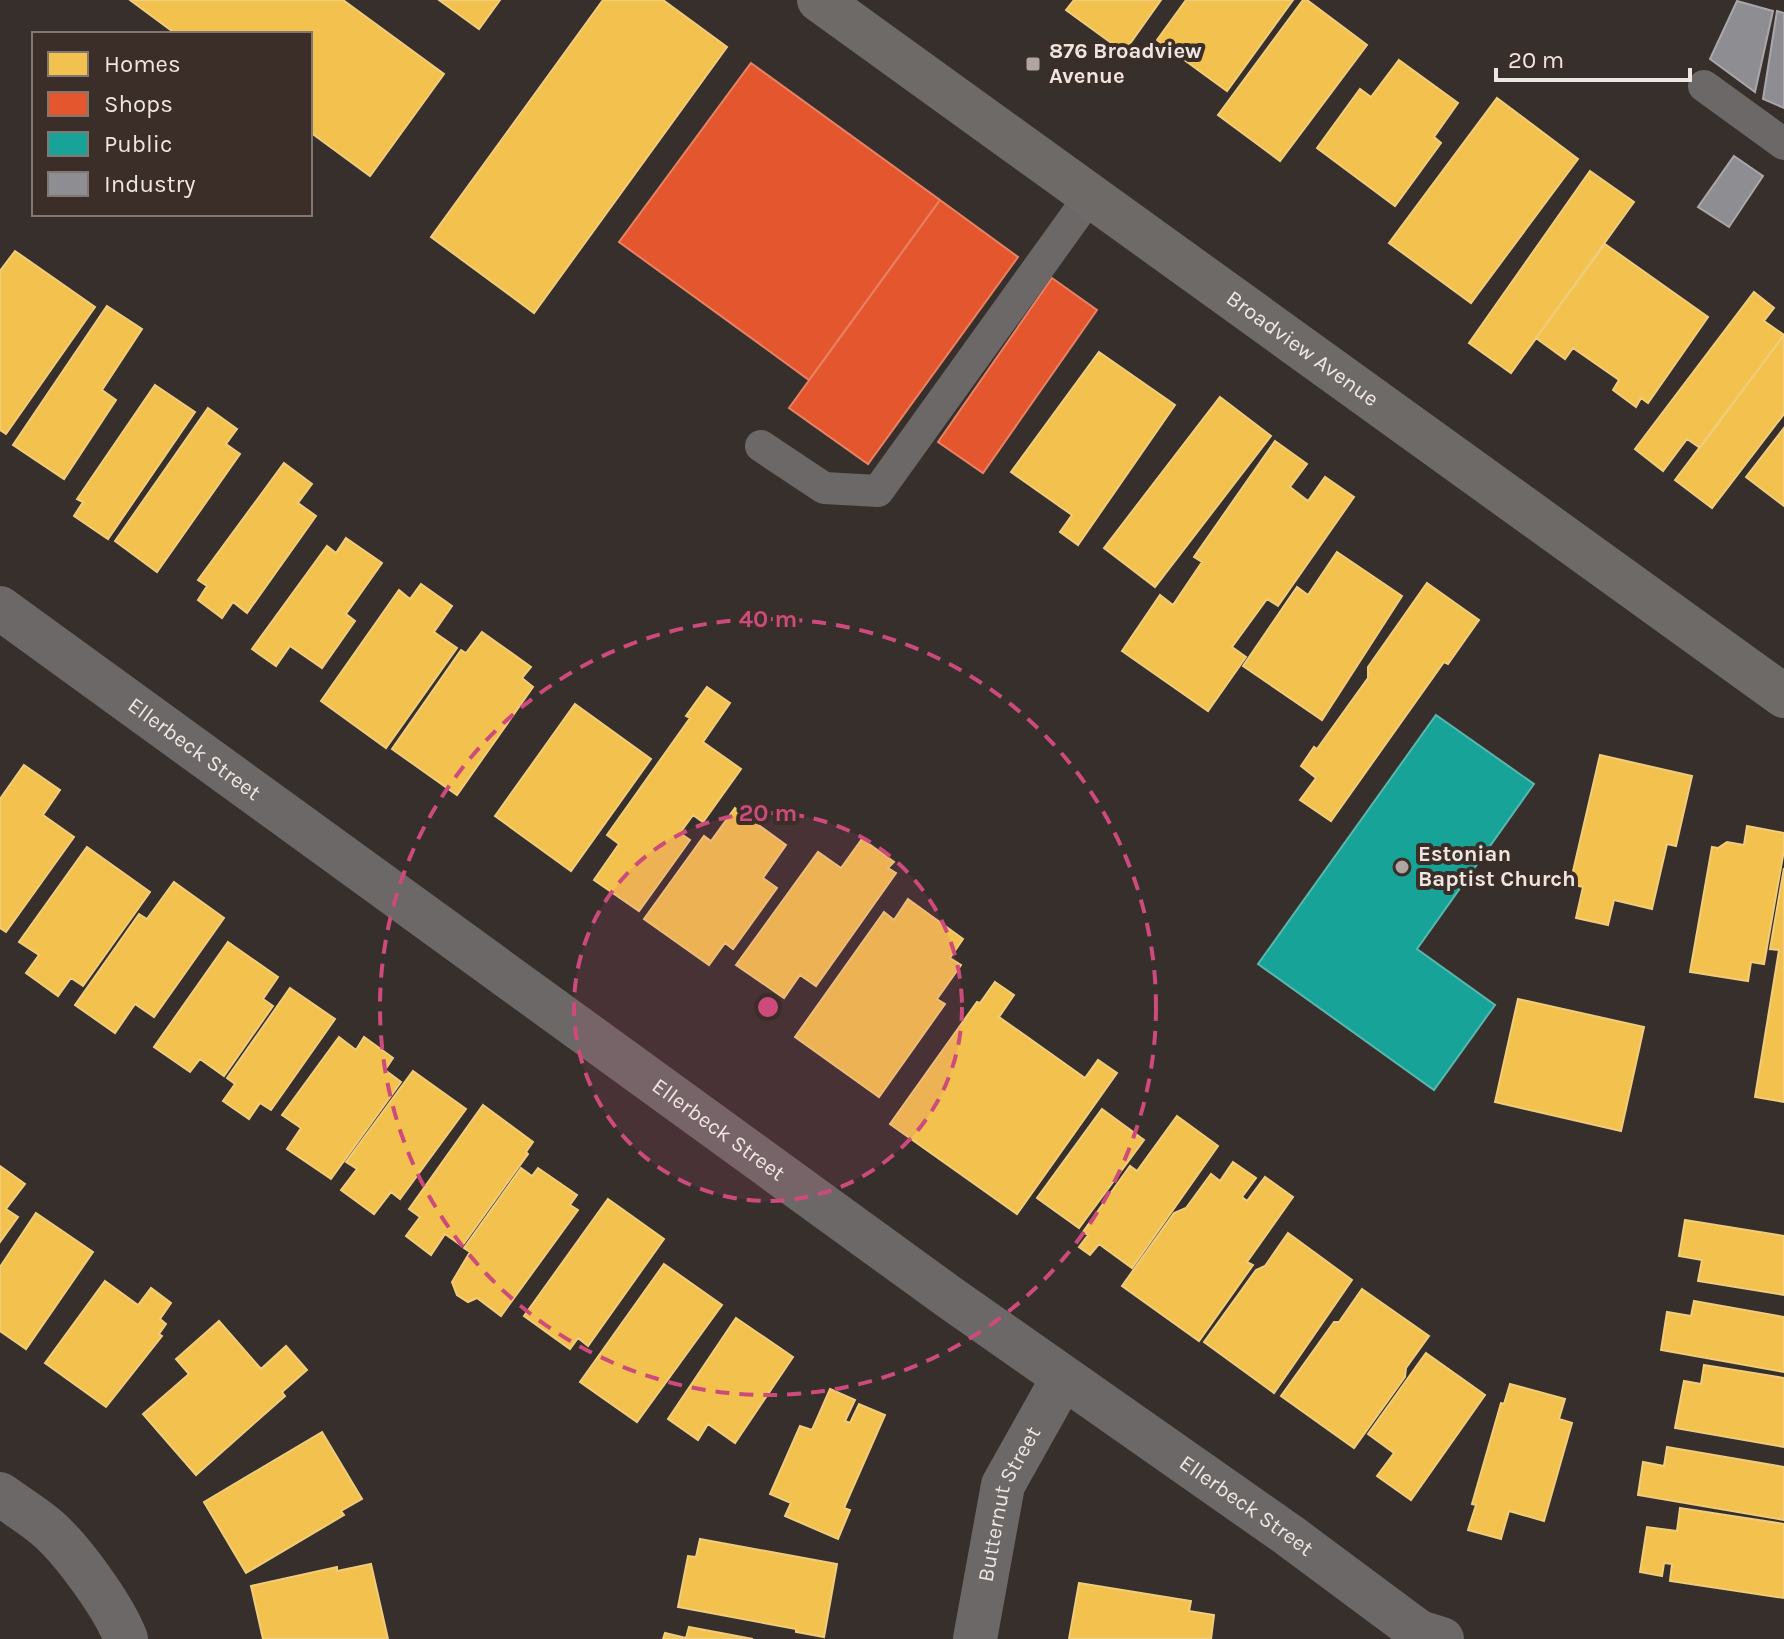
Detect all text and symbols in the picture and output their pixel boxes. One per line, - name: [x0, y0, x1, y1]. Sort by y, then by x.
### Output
- legend: [32, 32, 312, 216]
- scale bar: [1496, 32, 1690, 82]
- place label: 876 Broadview Avenue: [1049, 38, 1202, 89]
- text: 20 m: [1508, 46, 1564, 74]
- text: Homes: [104, 50, 181, 78]
- marker: 876 Broadview Avenue: [1024, 55, 1042, 73]
- text: Shops: [104, 90, 173, 118]
- text: Public: [104, 130, 172, 158]
- text: Industry: [104, 170, 195, 198]
- street label: Broadview Avenue: [1221, 285, 1384, 412]
- text: 40 m: [739, 605, 797, 633]
- street label: Ellerbeck Street: [123, 692, 266, 806]
- text: 20 m: [739, 799, 797, 827]
- place label: Estonian Baptist Church: [1418, 841, 1576, 892]
- marker: Estonian Baptist Church: [1393, 858, 1411, 876]
- centre of rings: [754, 993, 782, 1021]
- street label: Ellerbeck Street: [647, 1073, 790, 1187]
- street label: Butternut Street: [973, 1422, 1046, 1584]
- street label: Ellerbeck Street: [1174, 1450, 1318, 1562]

